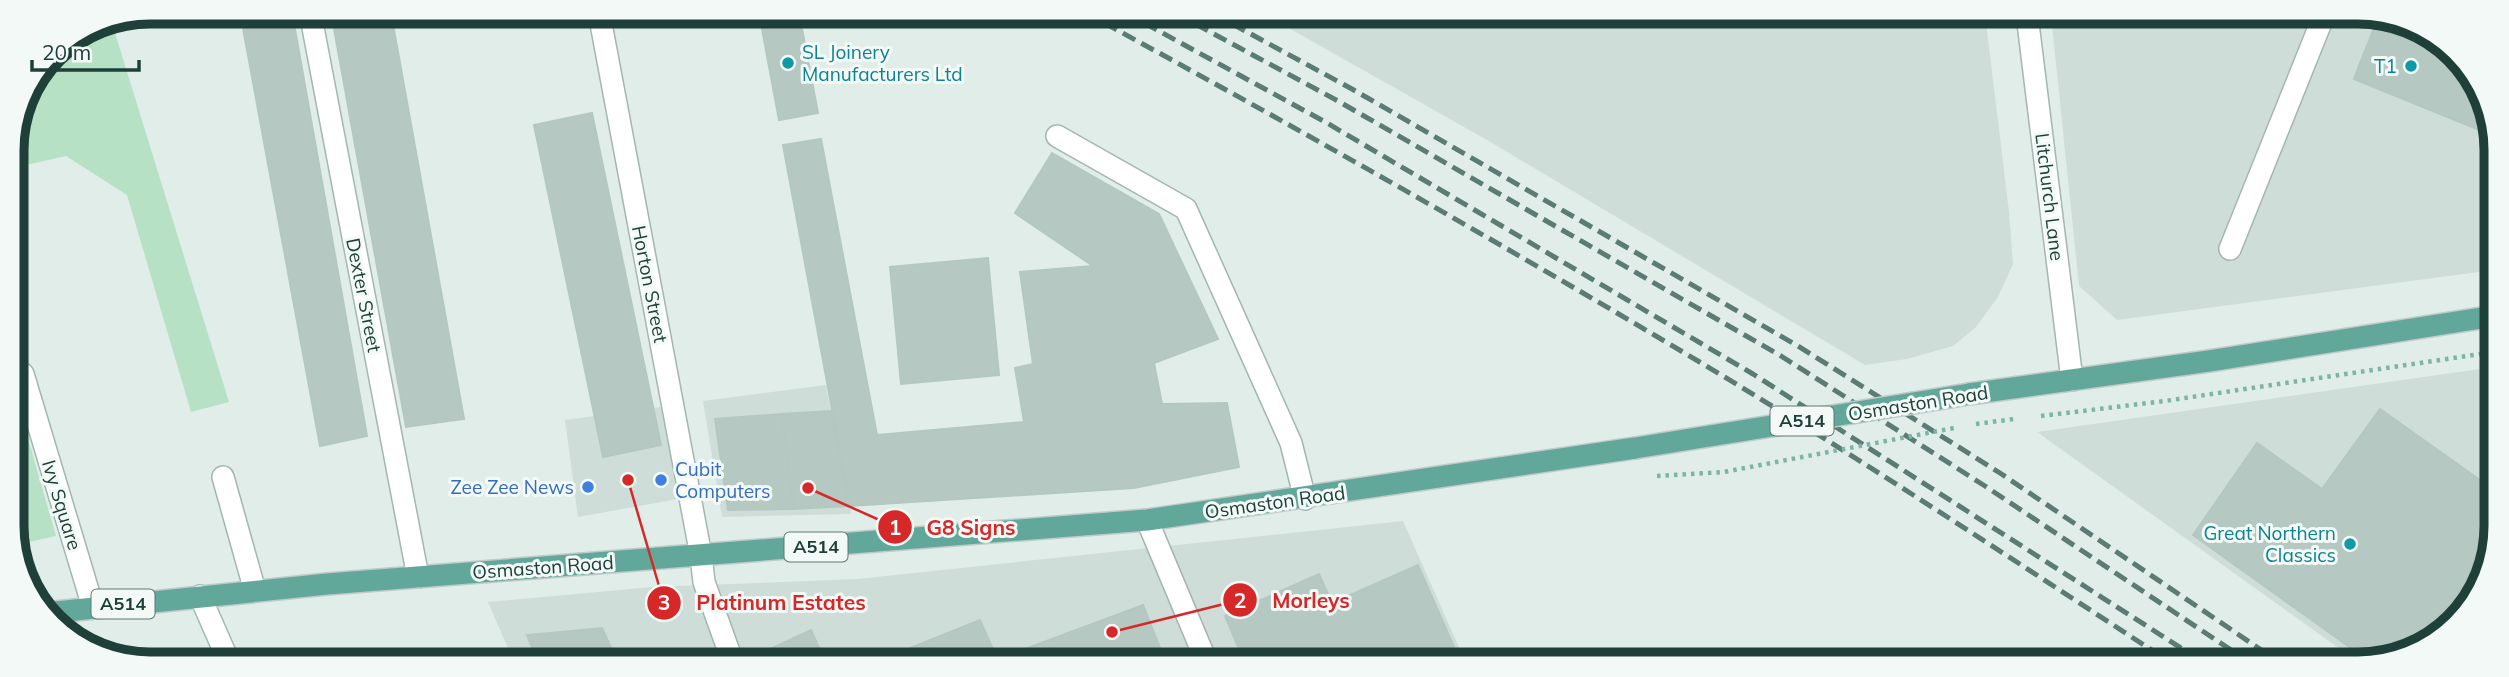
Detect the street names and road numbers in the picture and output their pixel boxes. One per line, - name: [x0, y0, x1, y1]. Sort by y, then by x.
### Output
- street label: Litchurch Lane: [2030, 132, 2070, 262]
- street label: Horton Street: [627, 223, 673, 345]
- street label: Dexter Street: [341, 236, 387, 355]
- street label: Osmaston Road: [1846, 380, 1990, 426]
- road number: A514: [1770, 407, 1834, 436]
- street label: Ivy Square: [37, 457, 87, 553]
- street label: Osmaston Road: [1203, 480, 1347, 524]
- road number: A514: [784, 532, 848, 562]
- street label: Osmaston Road: [472, 550, 614, 584]
- road number: A514: [92, 590, 154, 618]

